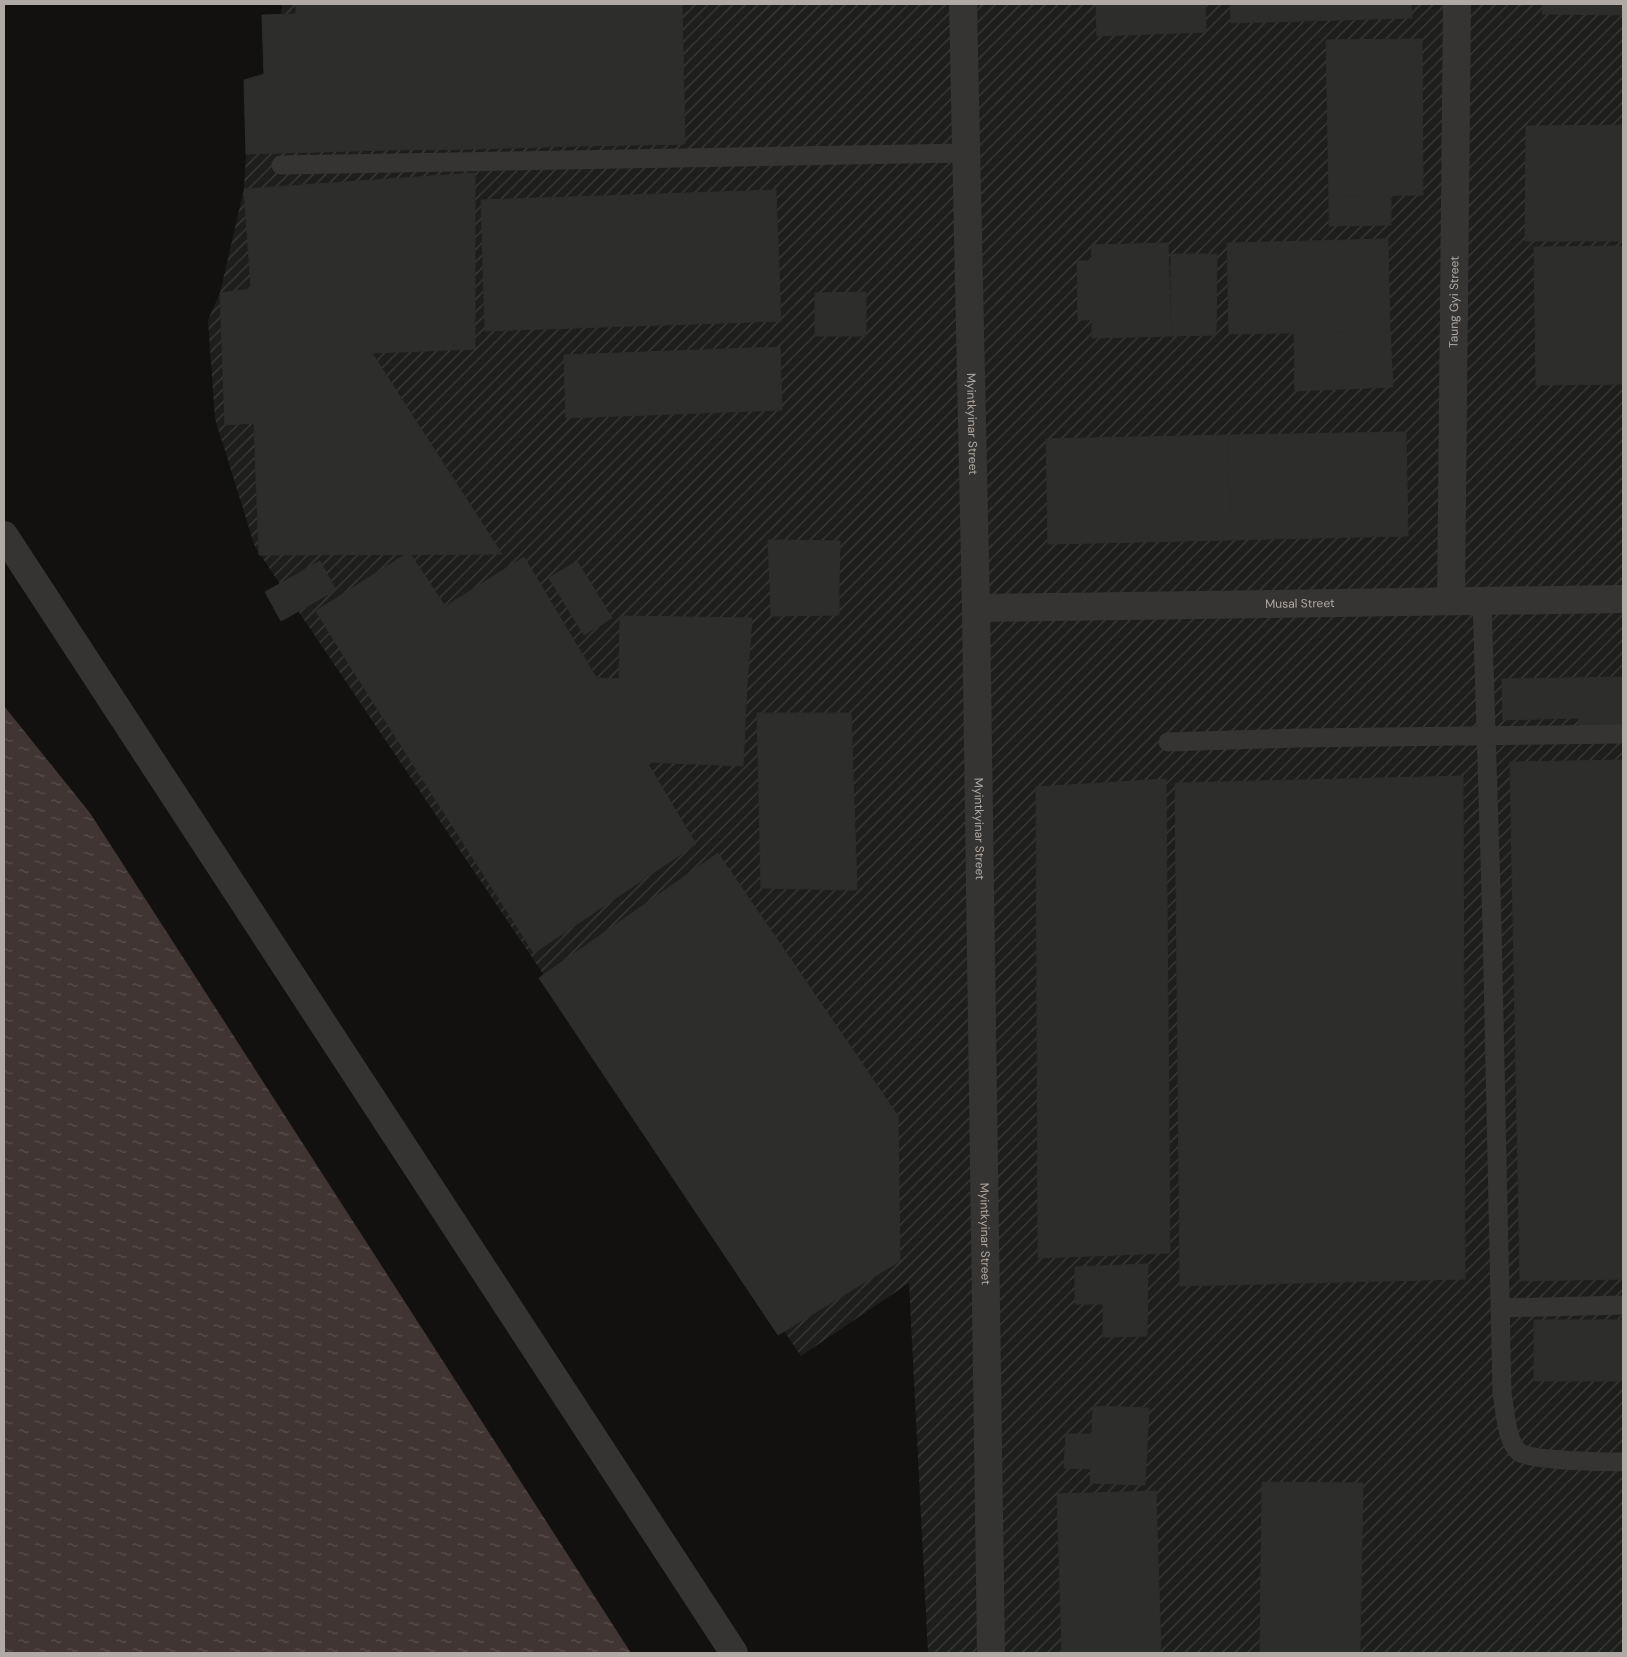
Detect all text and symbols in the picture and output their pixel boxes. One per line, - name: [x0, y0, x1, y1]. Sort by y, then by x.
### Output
- street label: Taung Gyi Street: [1446, 256, 1462, 348]
- street label: Myintkyinar Street: [963, 373, 981, 475]
- street label: Musal Street: [1265, 595, 1335, 612]
- street label: Myintkyinar Street: [970, 778, 988, 880]
- street label: Myintkyinar Street: [976, 1183, 994, 1285]

